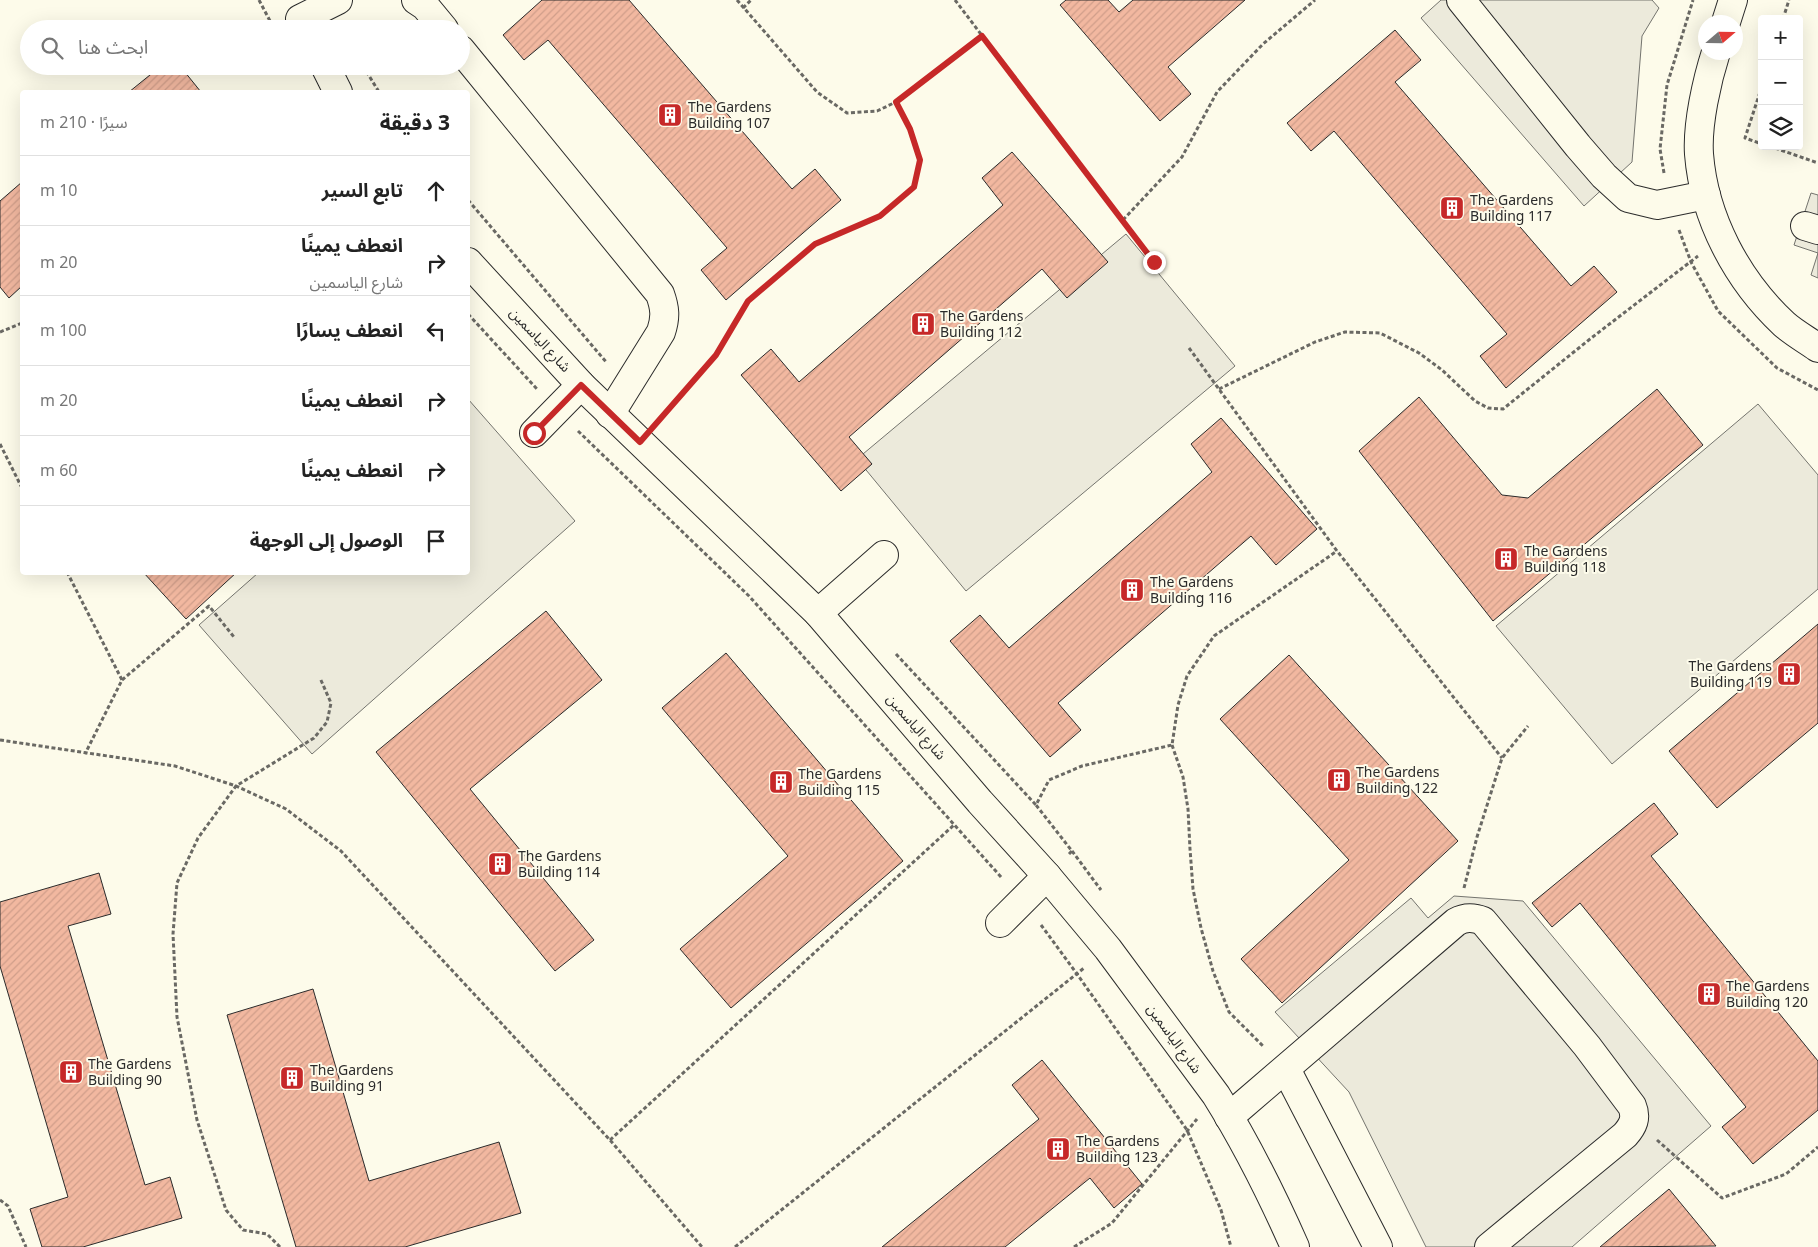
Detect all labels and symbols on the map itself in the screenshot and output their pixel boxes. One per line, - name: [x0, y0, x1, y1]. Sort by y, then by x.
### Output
- north arrow: [1698, 15, 1743, 60]
- place label: The Gardens Building 107: [688, 93, 772, 138]
- building icon: The Gardens Building 107: [657, 102, 683, 128]
- place label: The Gardens Building 117: [1470, 186, 1554, 231]
- building icon: The Gardens Building 117: [1439, 195, 1465, 221]
- route end: [1143, 251, 1166, 274]
- street label: شارع الياسمين: [502, 300, 578, 380]
- place label: The Gardens Building 112: [940, 302, 1024, 347]
- building icon: The Gardens Building 112: [910, 311, 936, 337]
- route start: [523, 422, 546, 445]
- place label: The Gardens Building 118: [1524, 537, 1608, 582]
- building icon: The Gardens Building 118: [1493, 546, 1519, 572]
- place label: The Gardens Building 116: [1150, 568, 1234, 613]
- building icon: The Gardens Building 116: [1119, 577, 1145, 603]
- place label: The Gardens Building 119: [1689, 652, 1772, 697]
- building icon: The Gardens Building 119: [1776, 661, 1802, 687]
- street label: شارع الياسمين: [878, 687, 954, 767]
- place label: The Gardens Building 122: [1356, 758, 1440, 803]
- place label: The Gardens Building 115: [798, 760, 882, 805]
- building icon: The Gardens Building 122: [1326, 767, 1352, 793]
- building icon: The Gardens Building 115: [768, 769, 794, 795]
- place label: The Gardens Building 114: [518, 842, 602, 887]
- building icon: The Gardens Building 114: [487, 851, 513, 877]
- place label: The Gardens Building 120: [1726, 972, 1810, 1017]
- building icon: The Gardens Building 120: [1696, 981, 1722, 1007]
- street label: شارع الياسمين: [1138, 997, 1210, 1081]
- place label: The Gardens Building 90: [88, 1050, 172, 1095]
- place label: The Gardens Building 91: [310, 1056, 394, 1101]
- building icon: The Gardens Building 90: [58, 1059, 84, 1085]
- building icon: The Gardens Building 91: [279, 1065, 305, 1091]
- place label: The Gardens Building 123: [1076, 1127, 1160, 1172]
- building icon: The Gardens Building 123: [1045, 1136, 1071, 1162]

